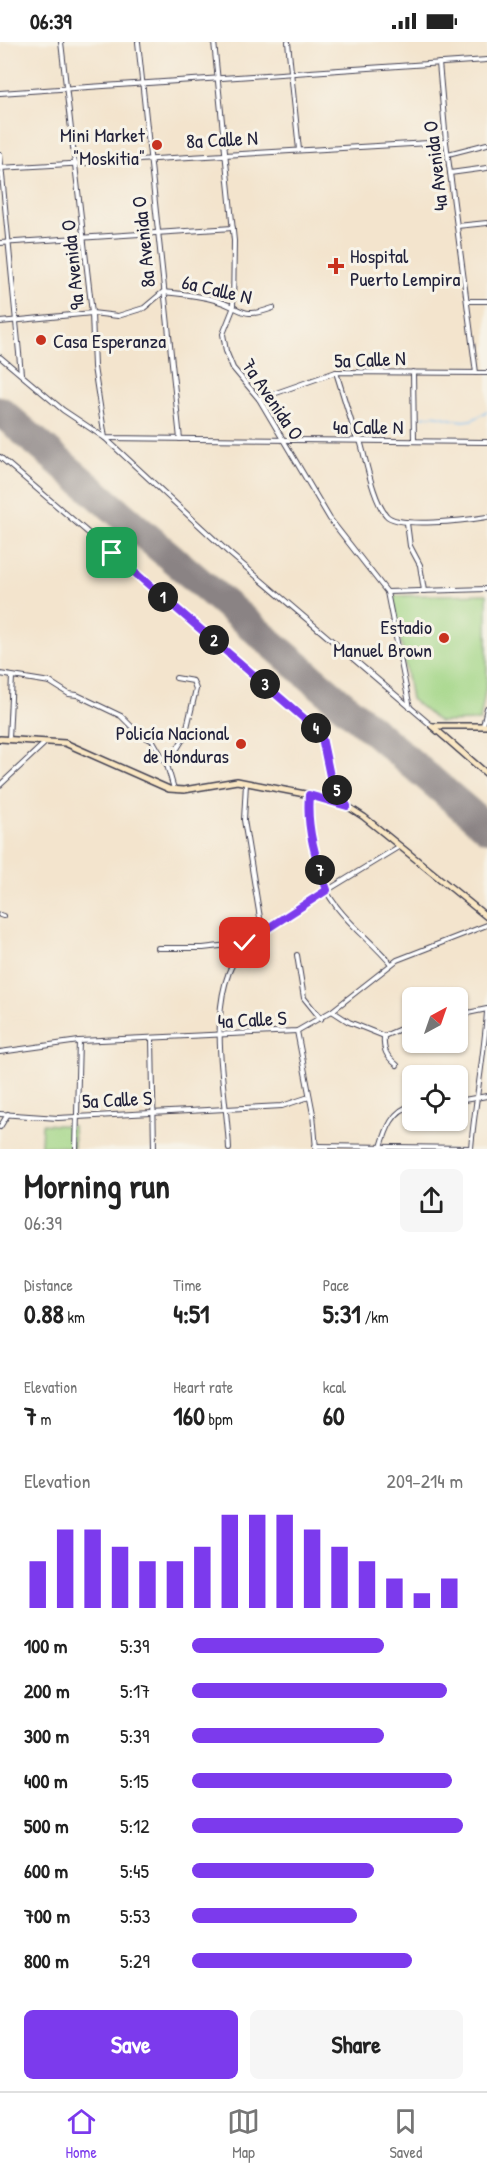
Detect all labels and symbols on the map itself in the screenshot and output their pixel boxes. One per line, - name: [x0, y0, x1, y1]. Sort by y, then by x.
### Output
- street label: 4a Avenida O: [416, 119, 454, 213]
- place label: Mini Market "Moskitia": [60, 121, 146, 171]
- street label: 8a Calle N: [185, 124, 259, 154]
- marker: Mini Market "Moskitia": [150, 138, 164, 152]
- street label: 8a Avenida O: [125, 195, 161, 289]
- street label: 9a Avenida O: [54, 219, 90, 311]
- place label: Hospital Puerto Lempira: [350, 242, 461, 292]
- marker: Hospital Puerto Lempira: [327, 257, 345, 275]
- street label: 6a Calle N: [179, 268, 255, 310]
- place label: Casa Esperanza: [53, 327, 166, 354]
- marker: Casa Esperanza: [34, 333, 48, 347]
- street label: 5a Calle N: [334, 344, 406, 374]
- street label: 7a Avenida O: [236, 353, 310, 445]
- street label: 4a Calle N: [333, 413, 403, 440]
- pin: [86, 527, 137, 578]
- pin: 1: [148, 582, 178, 612]
- place label: Estadio Manuel Brown: [333, 613, 432, 663]
- pin: 2: [199, 625, 229, 655]
- marker: Estadio Manuel Brown: [437, 631, 451, 645]
- pin: 3: [250, 669, 280, 699]
- pin: 4: [301, 713, 331, 743]
- place label: Policía Nacional de Honduras: [116, 719, 230, 769]
- marker: Policía Nacional de Honduras: [234, 737, 248, 751]
- pin: 5: [322, 775, 352, 805]
- pin: 7: [305, 855, 335, 885]
- pin: [219, 917, 270, 968]
- north arrow: [402, 987, 468, 1053]
- street label: 4a Calle S: [217, 1004, 287, 1034]
- street label: 5a Calle S: [81, 1084, 153, 1114]

